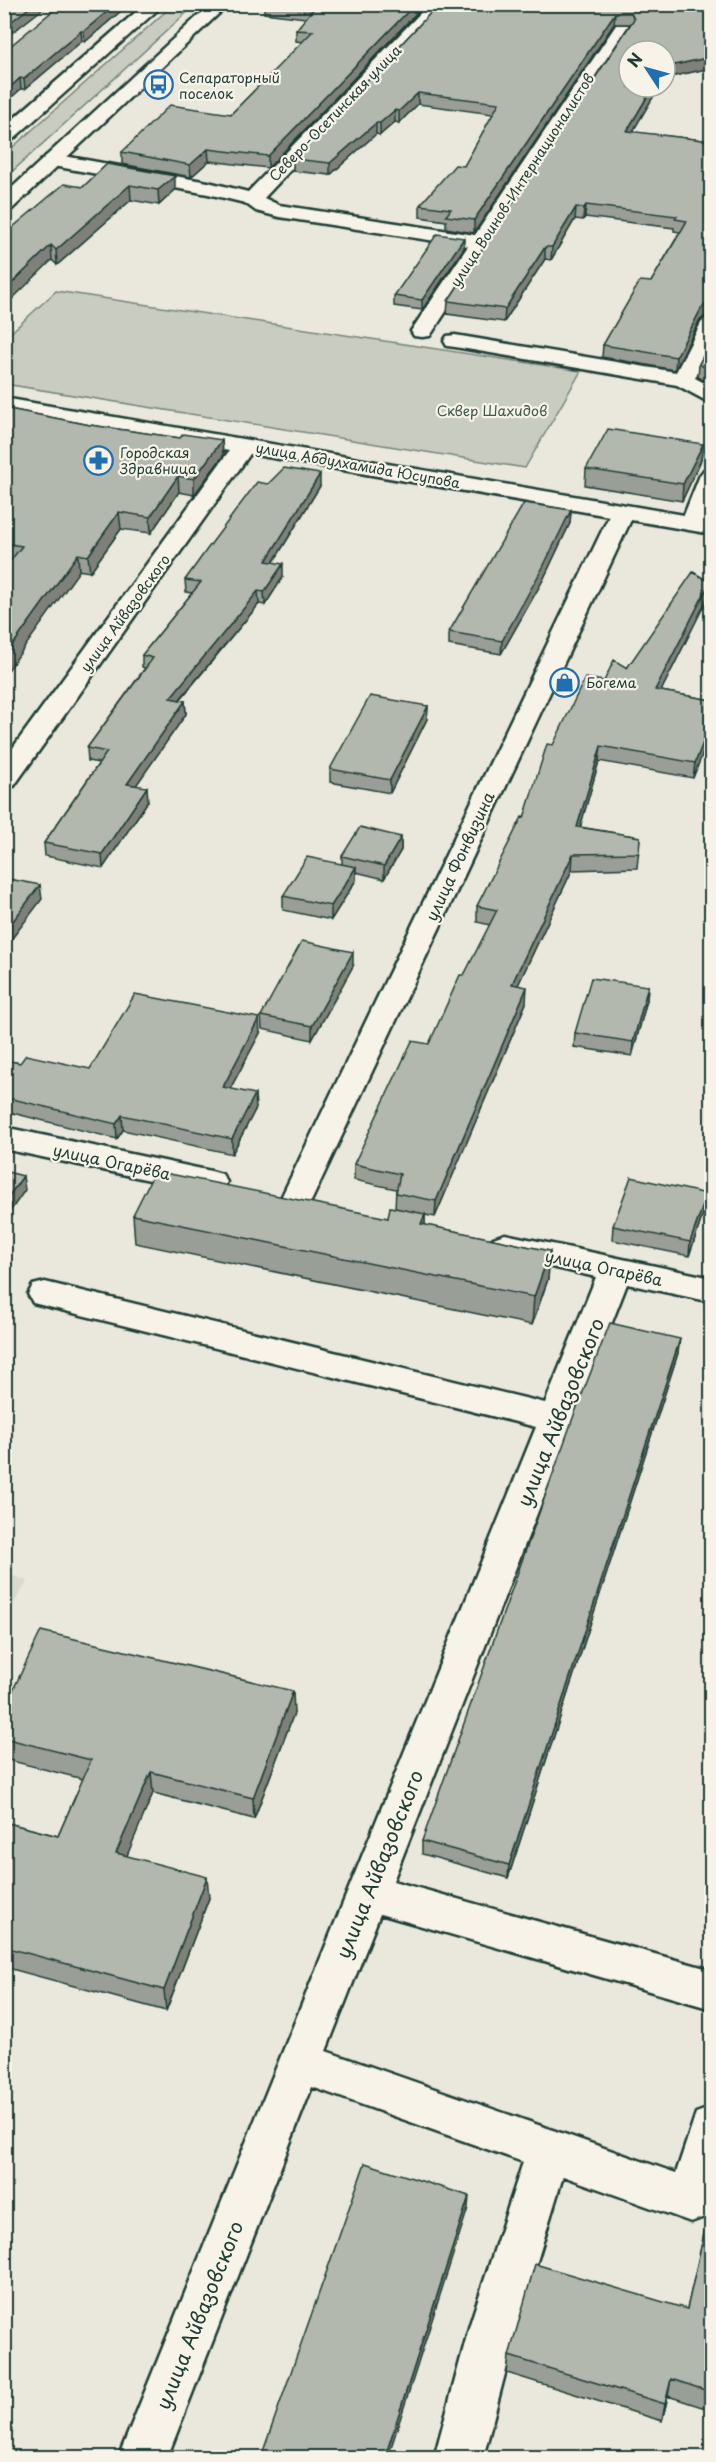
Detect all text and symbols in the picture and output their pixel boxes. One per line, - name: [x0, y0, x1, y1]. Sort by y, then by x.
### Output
- north arrow: [617, 39, 677, 99]
- street label: Северо-Осетинская улица: [264, 40, 406, 186]
- text: N: [621, 47, 647, 72]
- place label: Сепараторный поселок: [179, 67, 280, 104]
- bus stop icon: Сепараторный поселок: [142, 69, 174, 101]
- street label: улица Воинов-Интернационалистов: [445, 69, 599, 291]
- park label: Сквер Шахидов: [437, 400, 547, 421]
- street label: улица Абдулхамида Юсупова: [254, 437, 462, 493]
- place label: Городская Здравница: [119, 442, 197, 479]
- pharmacy icon: Городская Здравница: [83, 444, 115, 476]
- street label: улица Айвазовского: [75, 550, 175, 676]
- shop icon: Богема: [549, 666, 581, 698]
- place label: Богема: [586, 672, 637, 693]
- street label: улица Фонвизина: [418, 787, 500, 925]
- street label: улица Огарёва: [51, 1137, 173, 1185]
- street label: улица Огарёва: [543, 1243, 665, 1291]
- street label: улица Айвазовского: [508, 1313, 612, 1511]
- street label: улица Айвазовского: [327, 1765, 431, 1963]
- street label: улица Айвазовского: [147, 2216, 251, 2414]

